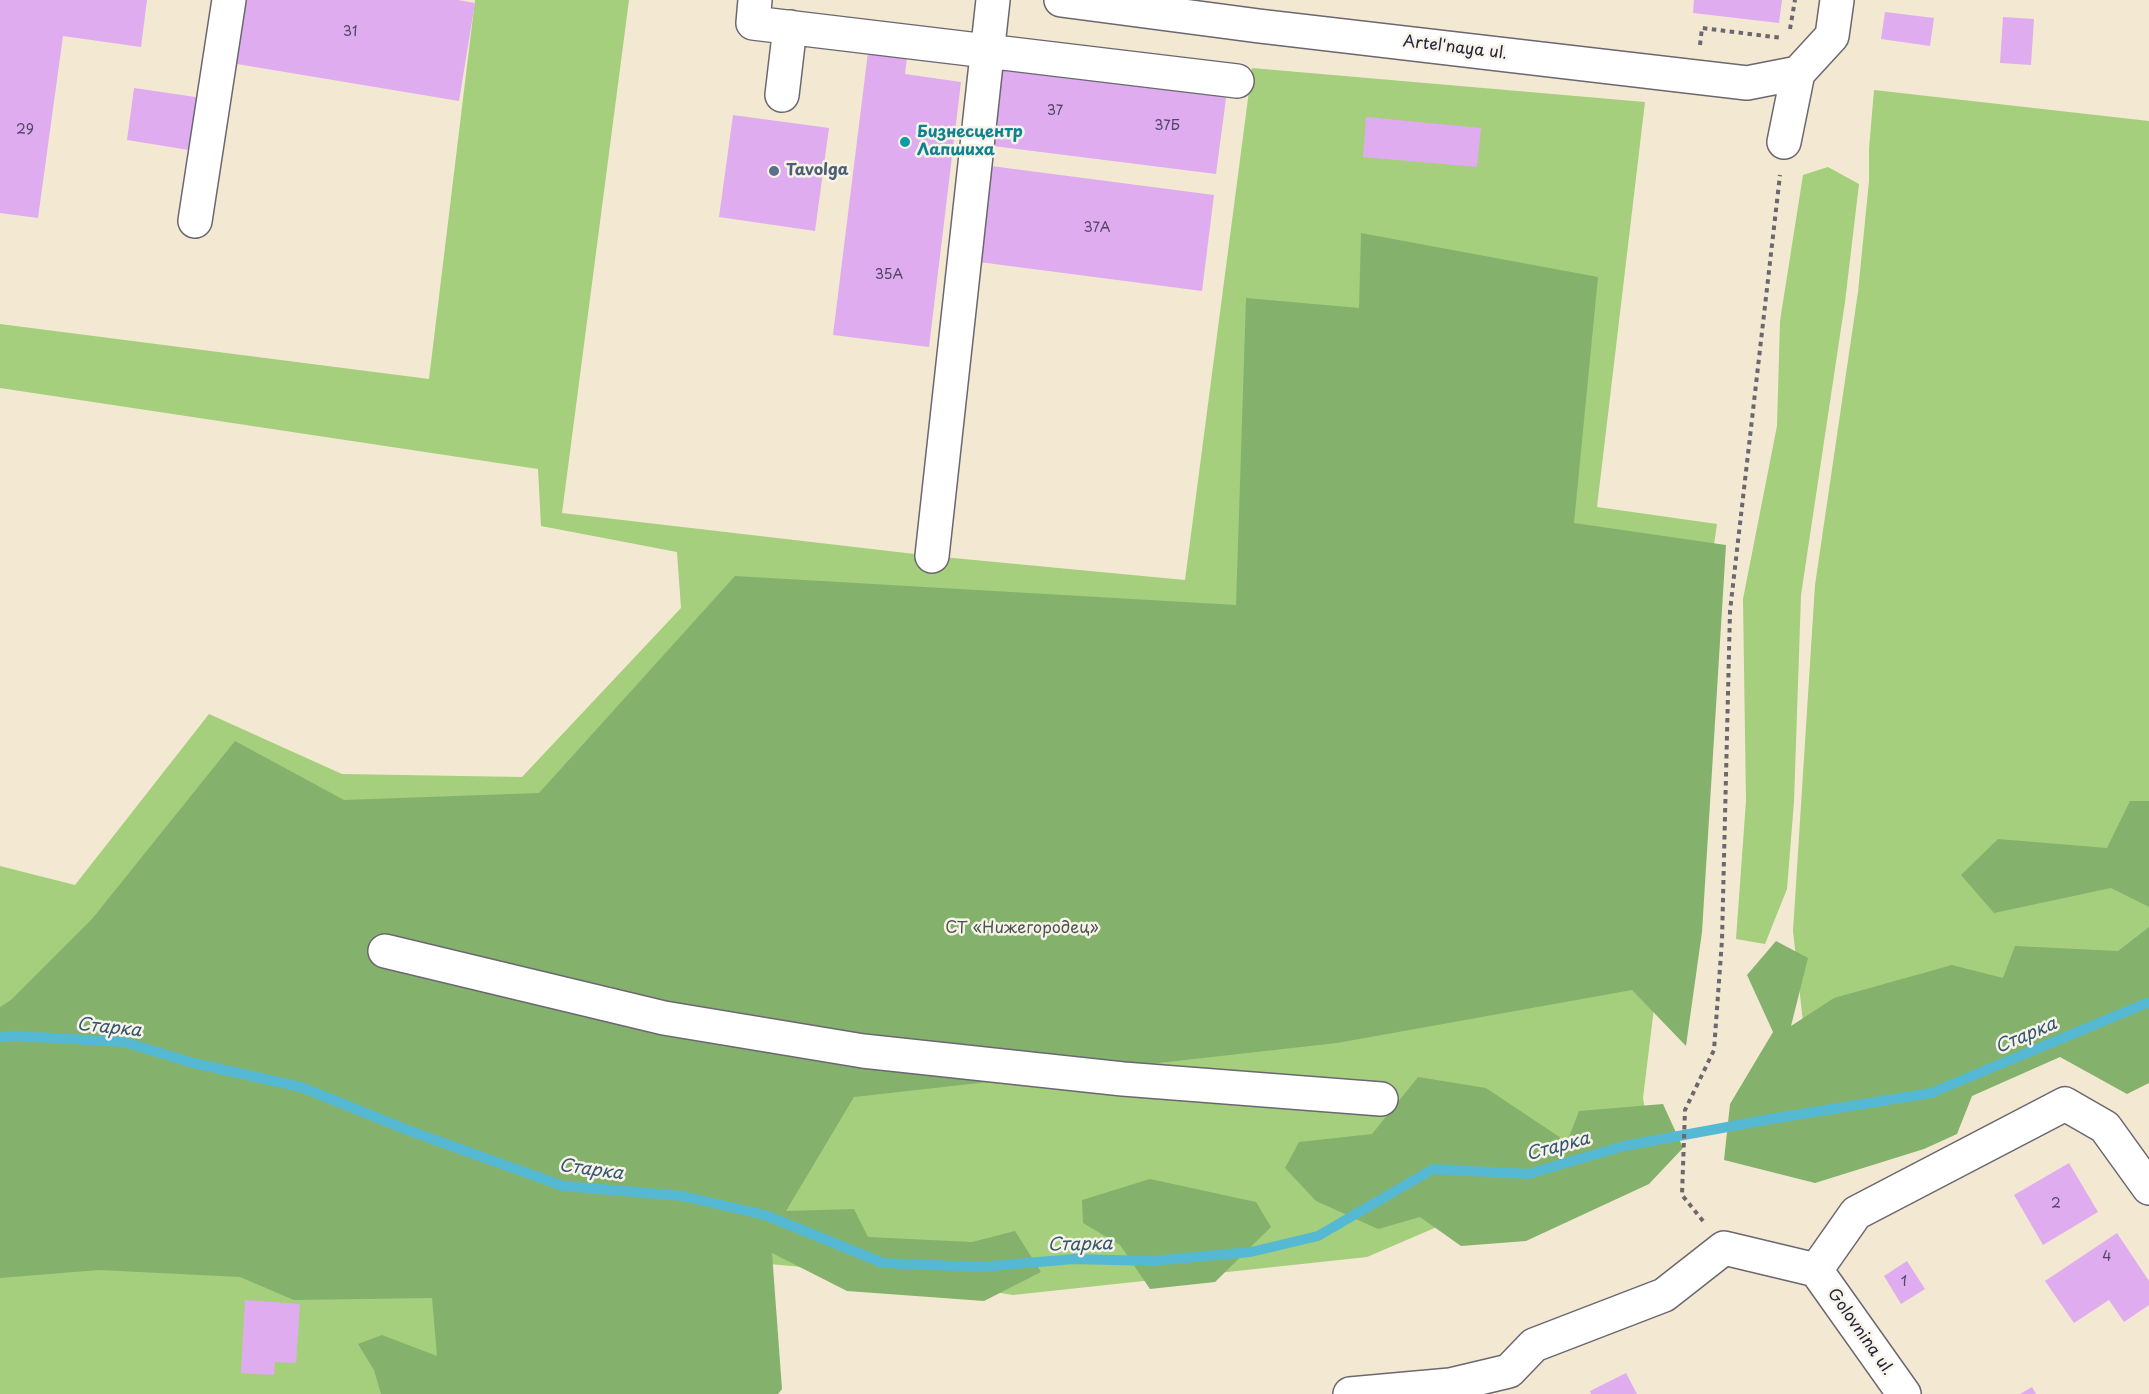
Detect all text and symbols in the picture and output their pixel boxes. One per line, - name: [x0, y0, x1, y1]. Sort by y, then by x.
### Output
- house number: 31: [343, 24, 357, 40]
- street label: Artel'naya ul.: [1402, 32, 1508, 64]
- house number: 37: [1047, 103, 1063, 119]
- house number: 37Б: [1154, 118, 1180, 134]
- house number: 29: [16, 122, 34, 138]
- place label: Бизнесцентр Лапшиха: [917, 123, 1023, 161]
- marker: Бизнесцентр Лапшиха: [898, 135, 912, 149]
- place label: Tavolga: [786, 161, 848, 181]
- marker: Tavolga: [767, 164, 781, 178]
- house number: 37А: [1083, 220, 1111, 236]
- house number: 35А: [875, 267, 903, 283]
- park label: СТ «Нижегородец»: [945, 919, 1099, 939]
- water label: Старка: [1992, 1013, 2060, 1059]
- water label: Старка: [76, 1014, 142, 1042]
- water label: Старка: [1524, 1128, 1592, 1166]
- water label: Старка: [557, 1155, 625, 1185]
- house number: 2: [2051, 1196, 2061, 1212]
- water label: Старка: [1047, 1234, 1113, 1256]
- house number: 4: [2102, 1249, 2112, 1265]
- house number: 1: [1901, 1274, 1907, 1290]
- street label: Golovnina ul.: [1823, 1285, 1897, 1379]

